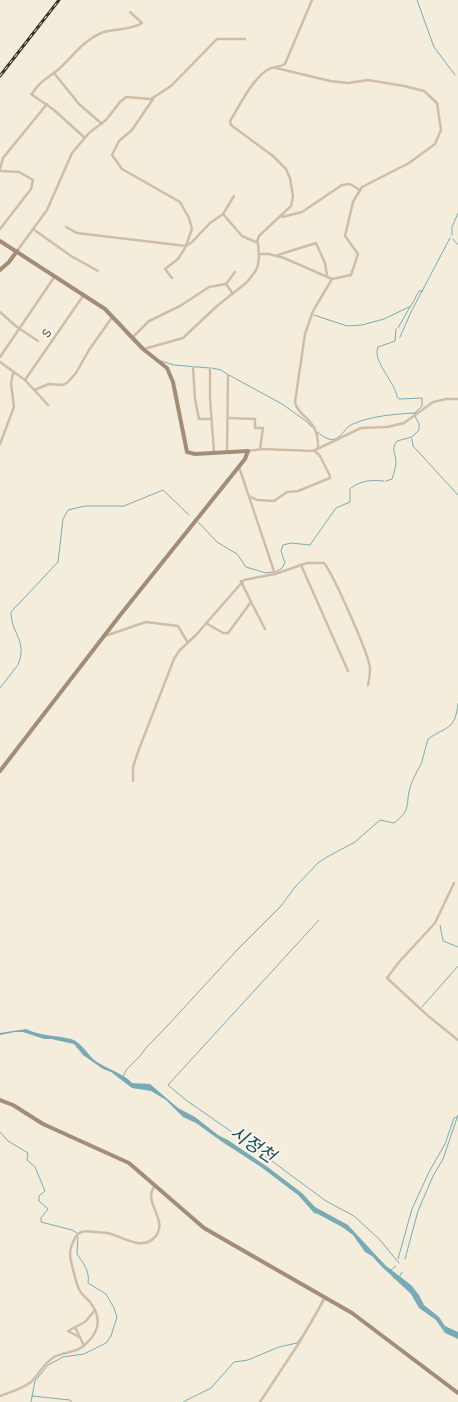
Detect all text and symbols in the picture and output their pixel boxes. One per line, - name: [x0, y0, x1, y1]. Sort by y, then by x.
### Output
- street label: s: [35, 323, 55, 341]
- water label: 시정천: [226, 1121, 282, 1169]

